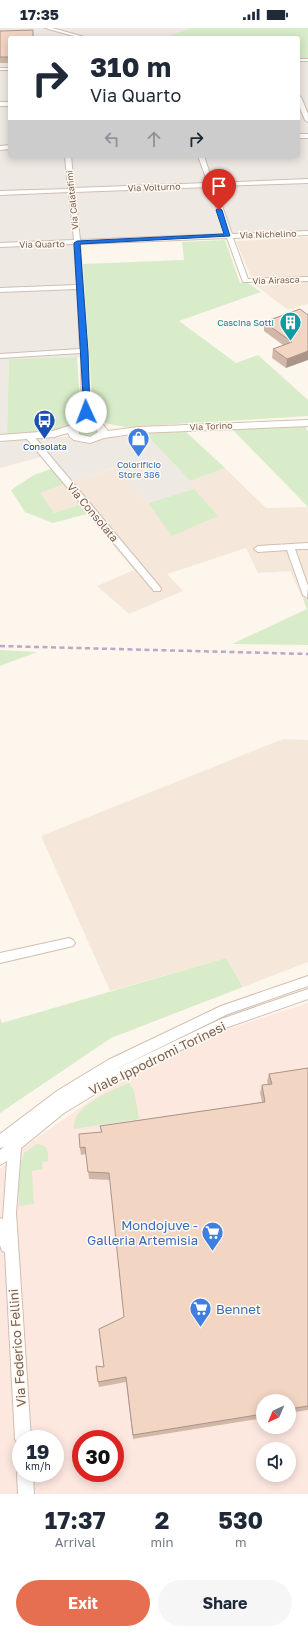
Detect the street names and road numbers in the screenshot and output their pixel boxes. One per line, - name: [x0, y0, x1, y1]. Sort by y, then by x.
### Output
- street label: Via Calatafimi: [63, 170, 81, 230]
- street label: Via Volturno: [127, 181, 181, 193]
- street label: Via Nichelino: [239, 228, 297, 240]
- street label: Via Quarto: [19, 238, 65, 250]
- street label: Via Airasca: [252, 274, 300, 286]
- street label: Via Torino: [189, 419, 233, 433]
- street label: Via Consolata: [65, 480, 121, 544]
- street label: Viale Ippodromi Torinesi: [86, 1018, 228, 1098]
- street label: Via Federico Fellini: [5, 1288, 29, 1408]

